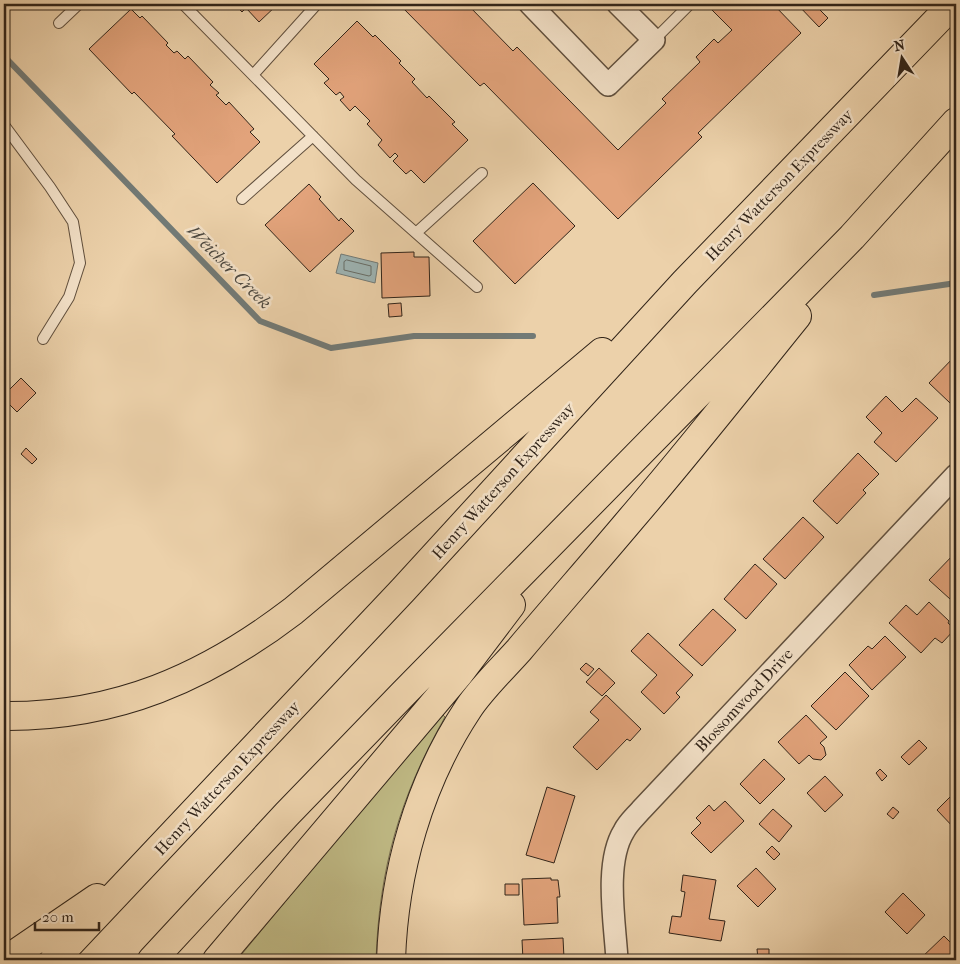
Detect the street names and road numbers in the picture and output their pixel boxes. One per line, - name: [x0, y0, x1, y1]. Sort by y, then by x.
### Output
- street label: Henry Watterson Expressway: [701, 105, 857, 265]
- street label: Henry Watterson Expressway: [428, 399, 579, 563]
- street label: Blossomwood Drive: [691, 644, 797, 756]
- street label: Henry Watterson Expressway: [151, 697, 304, 859]

